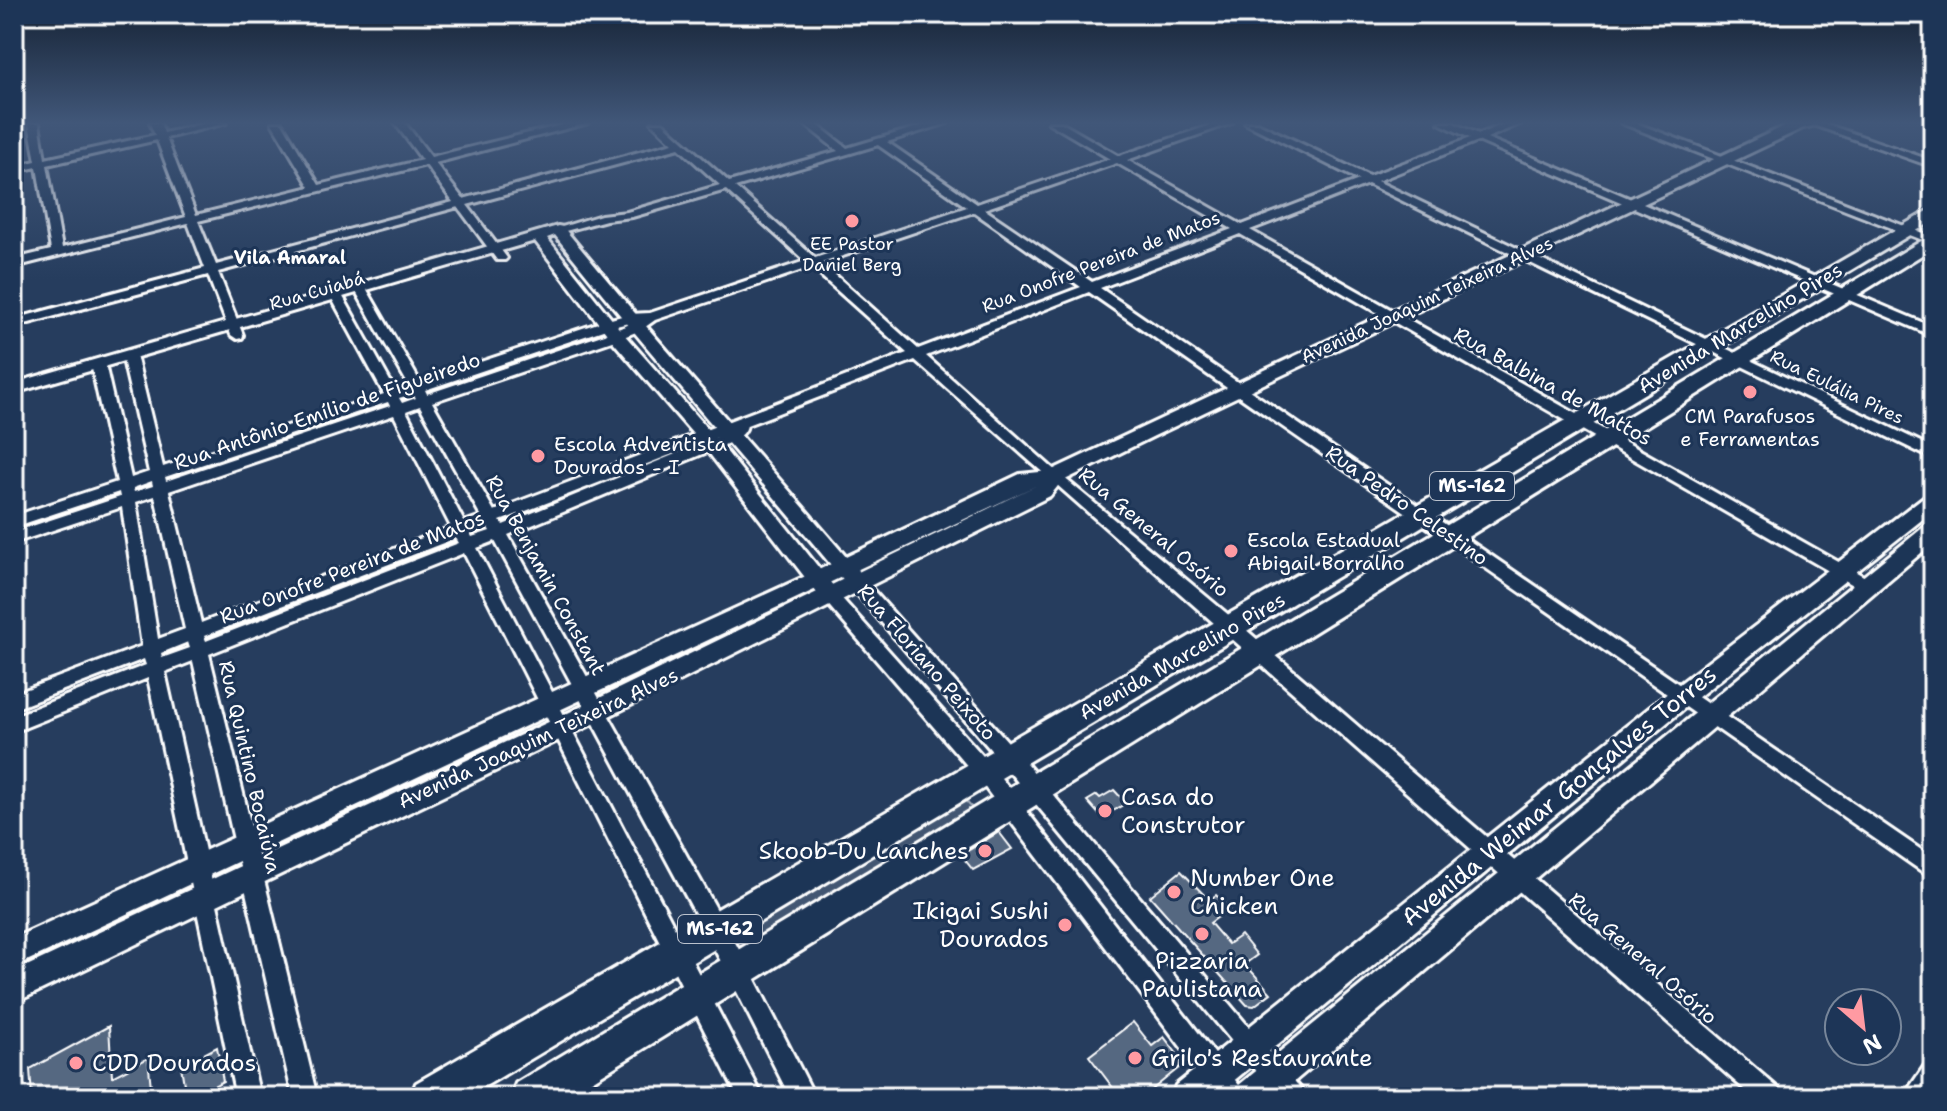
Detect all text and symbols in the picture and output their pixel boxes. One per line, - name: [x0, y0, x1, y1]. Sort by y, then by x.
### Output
- street label: Rua Onofre Pereira de Matos: [978, 205, 1224, 319]
- marker: EE Pastor Daniel Berg: [843, 212, 861, 230]
- street label: Avenida Joaquim Teixeira Alves: [1297, 231, 1557, 369]
- place label: EE Pastor Daniel Berg: [803, 232, 902, 277]
- district label: Vila Amaral: [234, 246, 346, 270]
- street label: Avenida Marcelino Pires: [1633, 257, 1847, 399]
- street label: Rua Cuiabá: [267, 266, 367, 316]
- street label: Rua Balbina de Mattos: [1449, 321, 1657, 451]
- street label: Rua Eulália Pires: [1766, 344, 1908, 430]
- street label: Rua Antônio Emílio de Figueiredo: [170, 346, 484, 476]
- marker: CM Parafusos e Ferramentas: [1741, 383, 1759, 401]
- place label: CM Parafusos e Ferramentas: [1680, 403, 1820, 452]
- place label: Escola Adventista Dourados - I: [554, 431, 728, 480]
- street label: Rua Pedro Celestino: [1320, 439, 1494, 571]
- marker: Escola Adventista Dourados - I: [529, 447, 547, 465]
- street label: Rua General Osório: [1073, 461, 1235, 603]
- street label: Rua Benjamin Constant: [480, 470, 612, 680]
- road number: MS-162: [1430, 472, 1514, 500]
- street label: Rua Onofre Pereira de Matos: [216, 504, 488, 630]
- place label: Escola Estadual Abigail Borralho: [1247, 527, 1405, 576]
- marker: Escola Estadual Abigail Borralho: [1222, 542, 1240, 560]
- street label: Rua Floriano Peixoto: [852, 578, 1002, 746]
- street label: Avenida Marcelino Pires: [1074, 586, 1290, 726]
- street label: Rua Quintino Bocaiúva: [213, 658, 287, 876]
- street label: Avenida Weimar Gonçalves Torres: [1395, 659, 1723, 933]
- street label: Avenida Joaquim Teixeira Alves: [394, 662, 682, 814]
- place label: Casa do Construtor: [1121, 781, 1246, 841]
- marker: Casa do Construtor: [1096, 802, 1114, 820]
- place label: Skoob-Du Lanches: [759, 835, 969, 867]
- marker: Skoob-Du Lanches: [976, 842, 994, 860]
- place label: Number One Chicken: [1190, 862, 1335, 922]
- marker: Number One Chicken: [1165, 883, 1183, 901]
- street label: Rua General Osório: [1563, 886, 1723, 1030]
- place label: Ikigai Sushi Dourados: [913, 895, 1049, 955]
- road number: MS-162: [678, 915, 762, 943]
- marker: Ikigai Sushi Dourados: [1056, 916, 1074, 934]
- marker: Pizzaria Paulistana: [1193, 925, 1211, 943]
- place label: Pizzaria Paulistana: [1142, 945, 1262, 1005]
- north arrow: [1823, 987, 1903, 1067]
- text: N: [1858, 1027, 1887, 1061]
- place label: Grilo's Restaurante: [1151, 1042, 1373, 1074]
- place label: CDD Dourados: [92, 1047, 256, 1079]
- marker: Grilo's Restaurante: [1126, 1049, 1144, 1067]
- marker: CDD Dourados: [67, 1054, 85, 1072]

